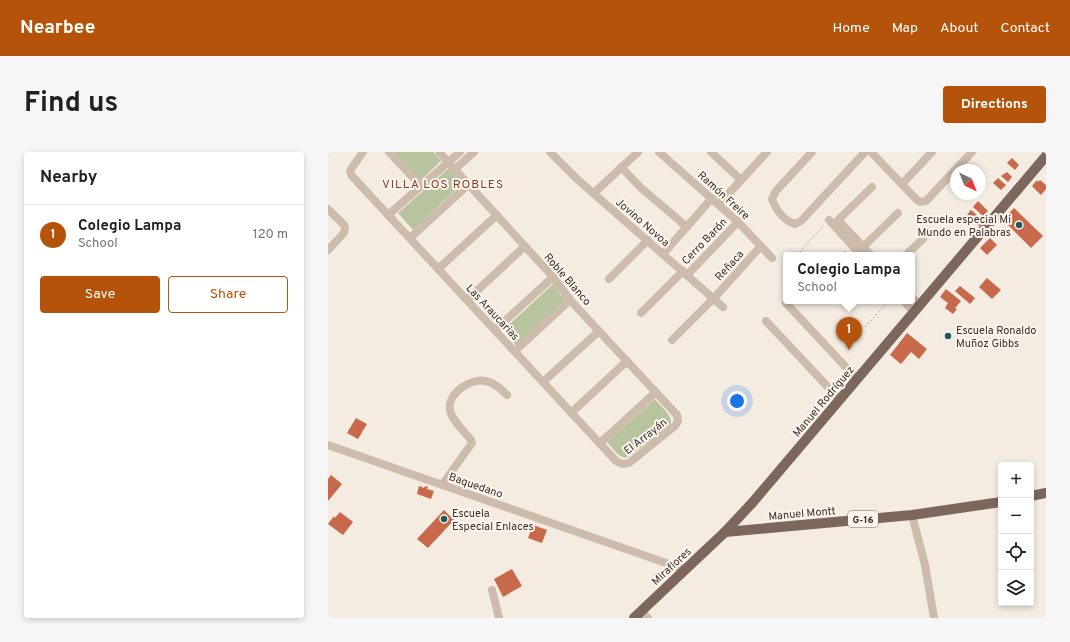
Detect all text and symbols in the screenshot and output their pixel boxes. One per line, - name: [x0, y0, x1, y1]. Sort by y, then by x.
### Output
- text: Nearbee: [20, 16, 95, 40]
- text: Home: [833, 20, 870, 37]
- text: Map: [892, 20, 918, 37]
- text: About: [940, 20, 979, 37]
- text: Contact: [1001, 20, 1050, 37]
- text: Find us: [24, 86, 118, 122]
- button: Directions: [943, 86, 1046, 123]
- north arrow: [950, 164, 986, 200]
- text: Nearby: [40, 167, 97, 189]
- street label: Ramón Freire: [694, 169, 752, 223]
- district label: VILLA LOS ROBLES: [382, 177, 504, 193]
- street label: Jovino Novoa: [612, 195, 672, 250]
- place label: Escuela especial Mi Mundo en Palabras: [916, 213, 1011, 240]
- street label: Cerro Barón: [679, 215, 731, 268]
- text: Colegio Lampa: [78, 217, 181, 236]
- marker: Escuela especial Mi Mundo en Palabras: [1014, 220, 1024, 230]
- text: 1: [50, 227, 56, 243]
- text: 120 m: [253, 227, 288, 243]
- text: School: [78, 236, 118, 252]
- street label: Reñaca: [712, 247, 747, 284]
- street label: Roble Blanco: [541, 251, 594, 309]
- popup: [783, 252, 915, 304]
- text: Colegio Lampa: [797, 261, 901, 280]
- button: Save: [40, 276, 160, 313]
- button: Share: [168, 276, 288, 313]
- text: School: [797, 280, 837, 296]
- street label: Las Araucarias: [463, 282, 522, 344]
- pin: 1: [836, 317, 862, 350]
- place label: Escuela Ronaldo Muñoz Gibbs: [956, 324, 1037, 351]
- marker: Escuela Ronaldo Muñoz Gibbs: [943, 331, 953, 341]
- street label: Manuel Rodríguez: [790, 363, 858, 440]
- your location: [727, 391, 747, 411]
- street label: El Arrayán: [621, 416, 670, 458]
- map controls: [998, 462, 1034, 606]
- button: +: [998, 462, 1034, 498]
- street label: Baquedano: [447, 470, 505, 502]
- button: −: [998, 498, 1034, 534]
- street label: Manuel Montt: [768, 504, 836, 524]
- place label: Escuela Especial Enlaces: [452, 507, 534, 534]
- road number: G-16: [848, 511, 878, 527]
- marker: Escuela Especial Enlaces: [439, 514, 449, 524]
- button: locate: [998, 534, 1034, 570]
- street label: Miraflores: [649, 545, 694, 589]
- button: layers: [998, 570, 1034, 606]

